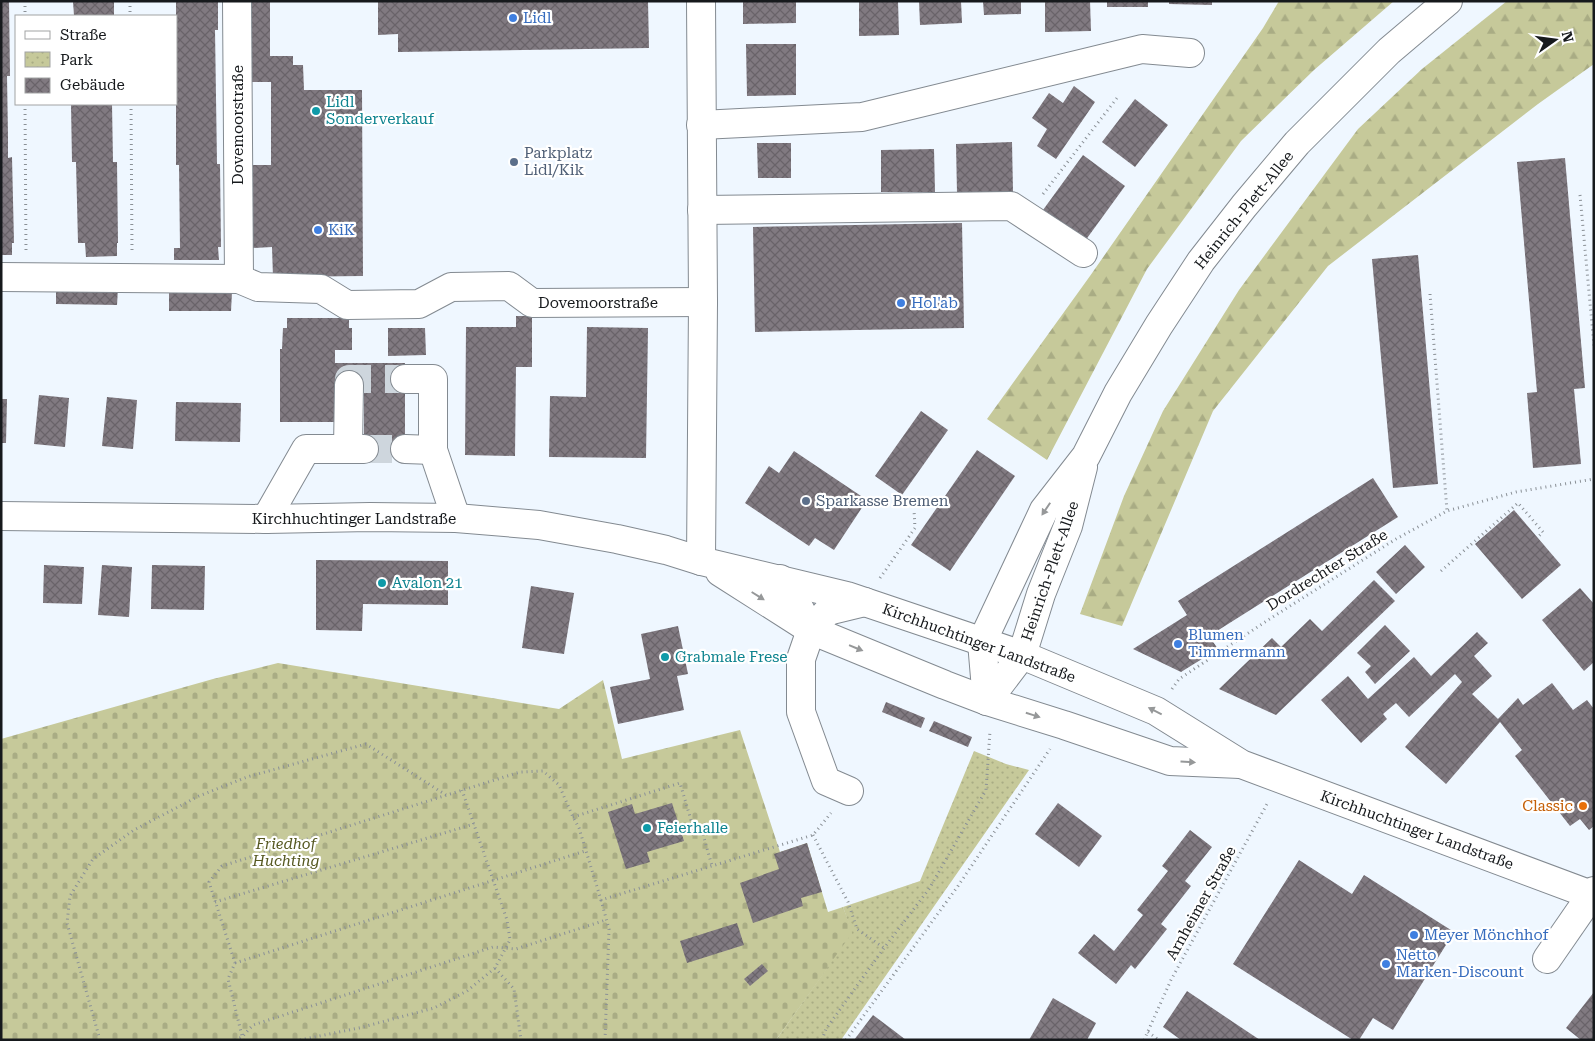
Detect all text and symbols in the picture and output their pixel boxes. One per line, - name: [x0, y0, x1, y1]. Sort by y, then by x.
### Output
- place label: Lidl: [523, 9, 552, 27]
- marker: Lidl: [507, 12, 519, 24]
- legend: [15, 15, 178, 105]
- north arrow: [1530, 15, 1580, 65]
- text: Straße: [60, 26, 107, 44]
- text: N: [1559, 30, 1577, 44]
- text: Park: [60, 51, 94, 69]
- street label: Dovemoorstraße: [229, 65, 247, 185]
- text: Gebäude: [60, 76, 125, 94]
- place label: Lidl Sonderverkauf: [326, 93, 435, 128]
- marker: Lidl Sonderverkauf: [310, 105, 322, 117]
- place label: Parkplatz Lidl/Kik: [524, 144, 592, 179]
- street label: Heinrich-Plett-Allee: [1191, 147, 1297, 273]
- marker: Parkplatz Lidl/Kik: [508, 156, 520, 168]
- place label: KiK: [328, 221, 355, 239]
- marker: KiK: [312, 224, 324, 236]
- street label: Dovemoorstraße: [538, 294, 658, 312]
- place label: Hol'ab: [911, 294, 958, 312]
- marker: Hol'ab: [895, 297, 907, 309]
- place label: Sparkasse Bremen: [816, 492, 949, 510]
- marker: Sparkasse Bremen: [800, 495, 812, 507]
- street label: Heinrich-Plett-Allee: [1018, 499, 1082, 643]
- one-way arrow: [1041, 502, 1051, 515]
- street label: Kirchhuchtinger Landstraße: [252, 510, 456, 528]
- street label: Dordrechter Straße: [1263, 525, 1391, 615]
- place label: Avalon 21: [392, 574, 463, 592]
- marker: Avalon 21: [376, 577, 388, 589]
- one-way arrow: [751, 591, 764, 601]
- street label: Kirchhuchtinger Landstraße: [880, 600, 1078, 686]
- place label: Blumen Timmermann: [1188, 626, 1286, 661]
- marker: Blumen Timmermann: [1172, 638, 1184, 650]
- one-way arrow: [849, 645, 864, 653]
- place label: Grabmale Frese: [675, 648, 787, 666]
- marker: Grabmale Frese: [659, 651, 671, 663]
- one-way arrow: [1147, 707, 1162, 715]
- one-way arrow: [1026, 712, 1041, 720]
- one-way arrow: [1181, 758, 1197, 766]
- street label: Kirchhuchtinger Landstraße: [1318, 787, 1516, 873]
- place label: Classic: [1522, 797, 1573, 815]
- marker: Classic: [1577, 800, 1589, 812]
- place label: Feierhalle: [657, 819, 728, 837]
- marker: Feierhalle: [641, 822, 653, 834]
- park label: Friedhof Huchting: [252, 835, 320, 870]
- street label: Arnheimer Straße: [1162, 843, 1240, 963]
- place label: Meyer Mönchhof: [1424, 926, 1550, 944]
- marker: Meyer Mönchhof: [1408, 929, 1420, 941]
- place label: Netto Marken-Discount: [1396, 946, 1524, 981]
- marker: Netto Marken-Discount: [1380, 958, 1392, 970]

